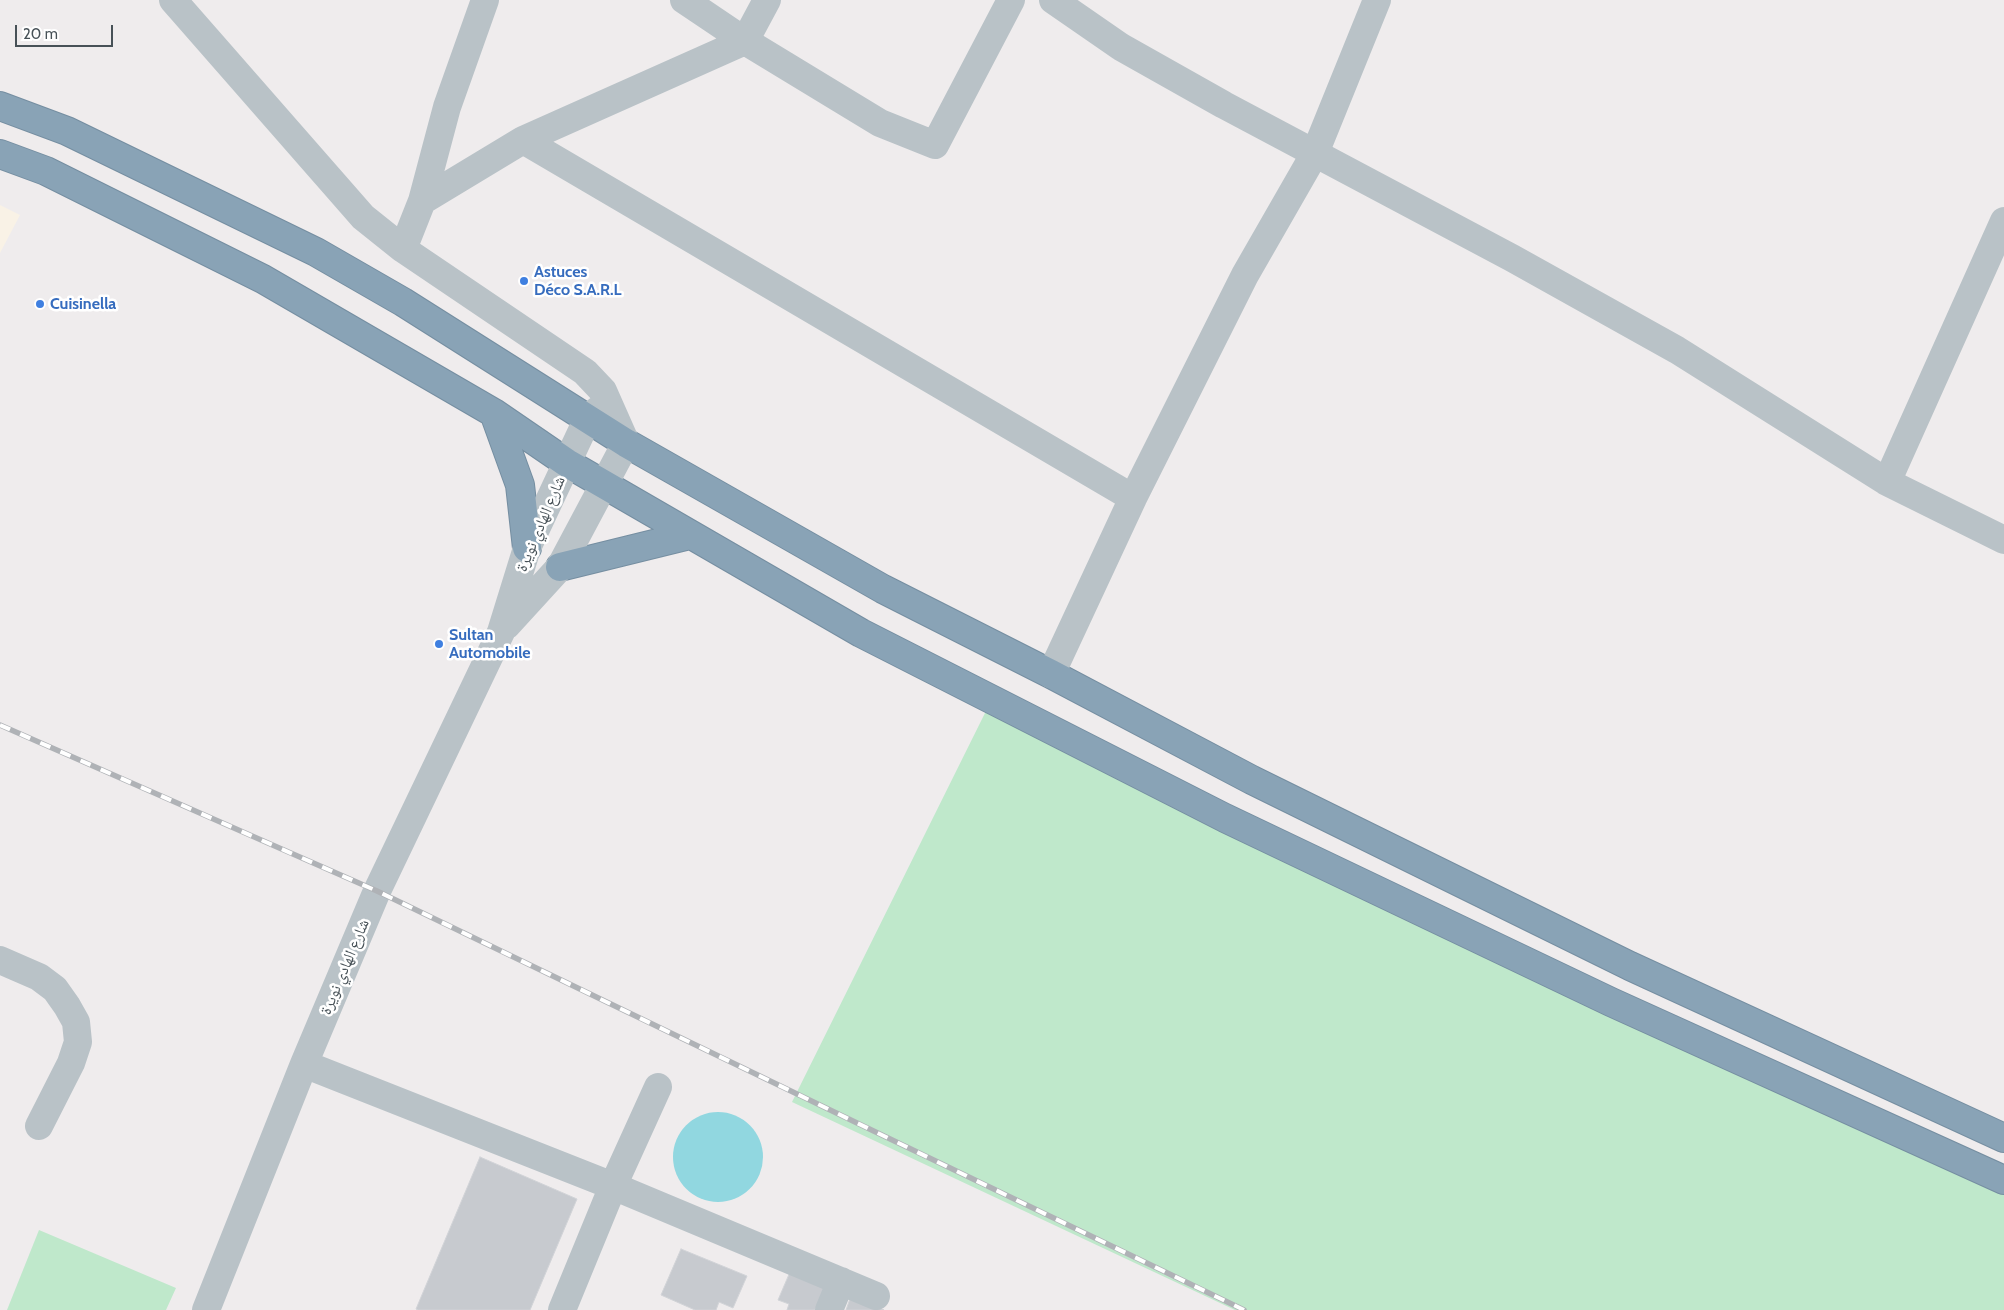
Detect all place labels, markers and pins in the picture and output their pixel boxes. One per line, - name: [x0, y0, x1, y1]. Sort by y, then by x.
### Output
- place label: Astuces Déco S.A.R.L: [534, 262, 622, 300]
- marker: Astuces Déco S.A.R.L: [518, 275, 530, 287]
- place label: Cuisinella: [50, 294, 116, 314]
- marker: Cuisinella: [34, 298, 46, 310]
- place label: Sultan Automobile: [449, 625, 531, 663]
- marker: Sultan Automobile: [433, 638, 445, 650]

